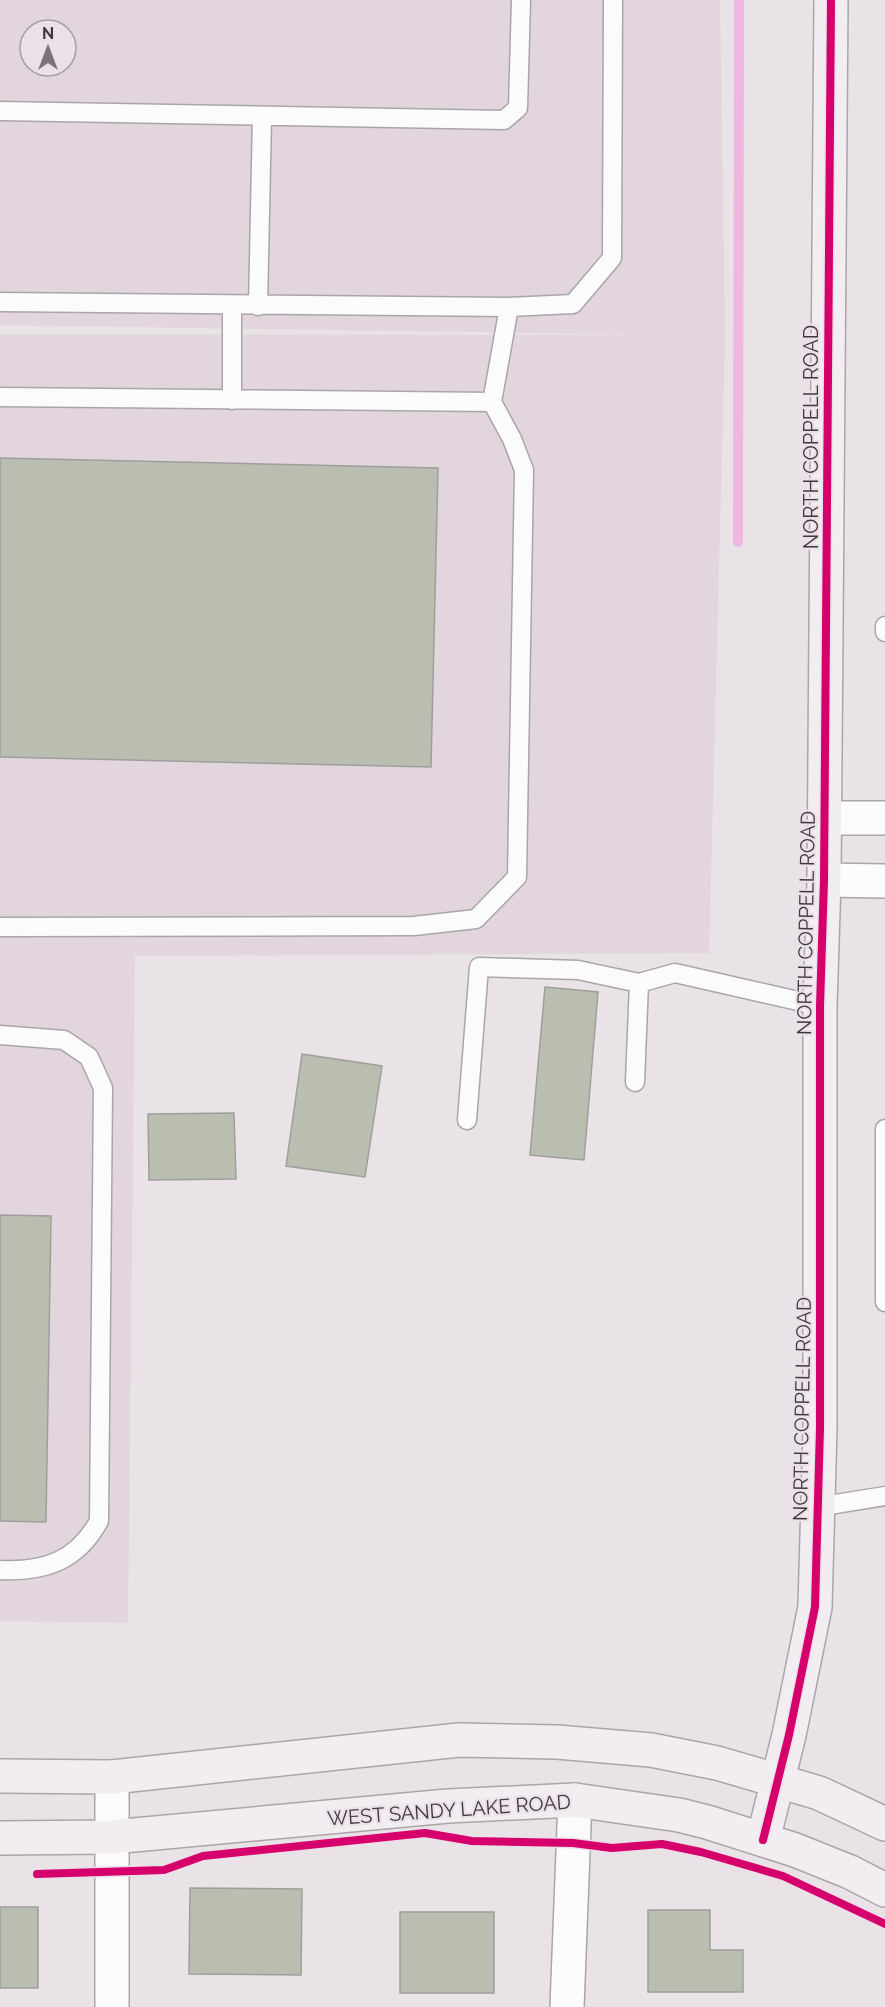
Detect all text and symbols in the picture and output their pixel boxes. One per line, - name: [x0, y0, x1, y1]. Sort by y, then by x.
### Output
- north arrow: [18, 18, 78, 78]
- text: N: [42, 24, 54, 43]
- street label: NORTH COPPELL ROAD: [799, 325, 823, 549]
- street label: NORTH COPPELL ROAD: [792, 811, 820, 1035]
- street label: NORTH COPPELL ROAD: [788, 1297, 816, 1521]
- street label: WEST SANDY LAKE ROAD: [326, 1790, 572, 1830]

